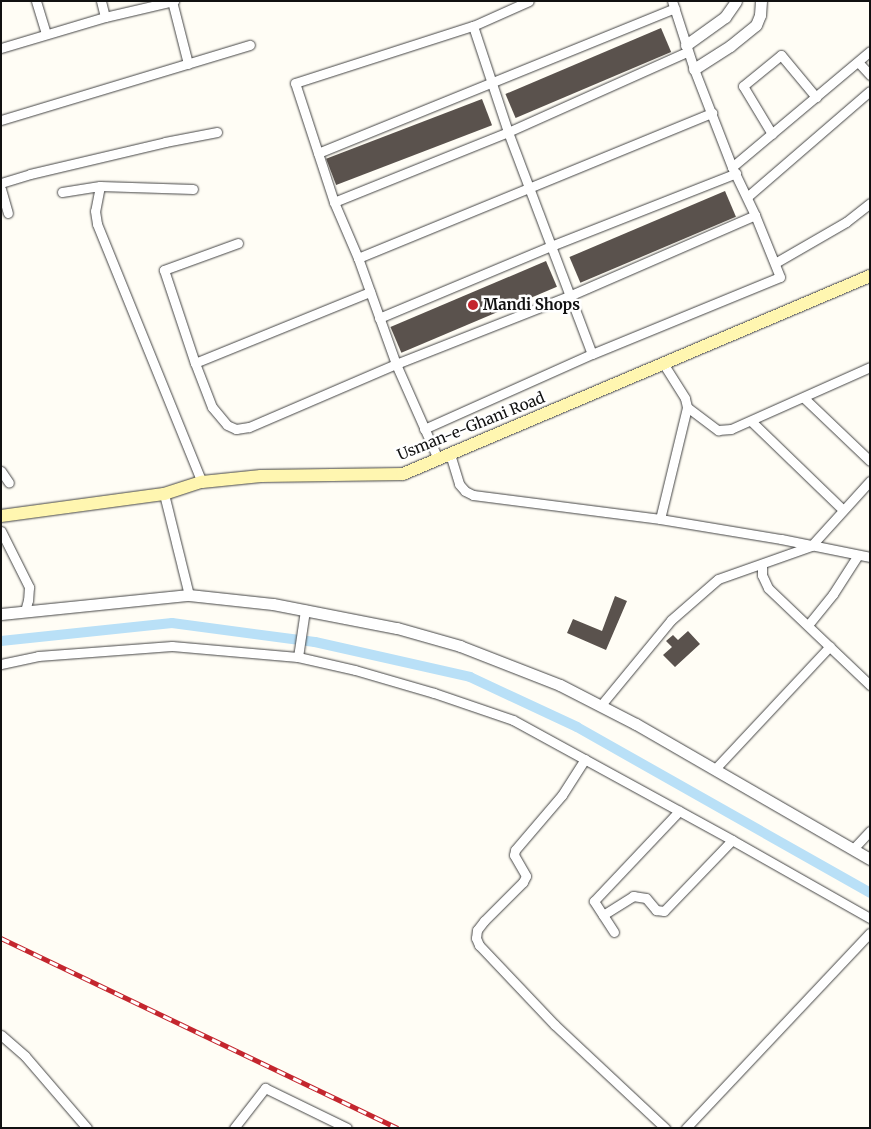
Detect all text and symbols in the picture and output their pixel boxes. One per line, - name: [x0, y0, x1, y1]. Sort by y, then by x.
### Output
- place label: Mandi Shops: [483, 296, 580, 314]
- marker: Mandi Shops: [467, 299, 479, 311]
- street label: Usman-e-Ghani Road: [395, 388, 547, 464]

